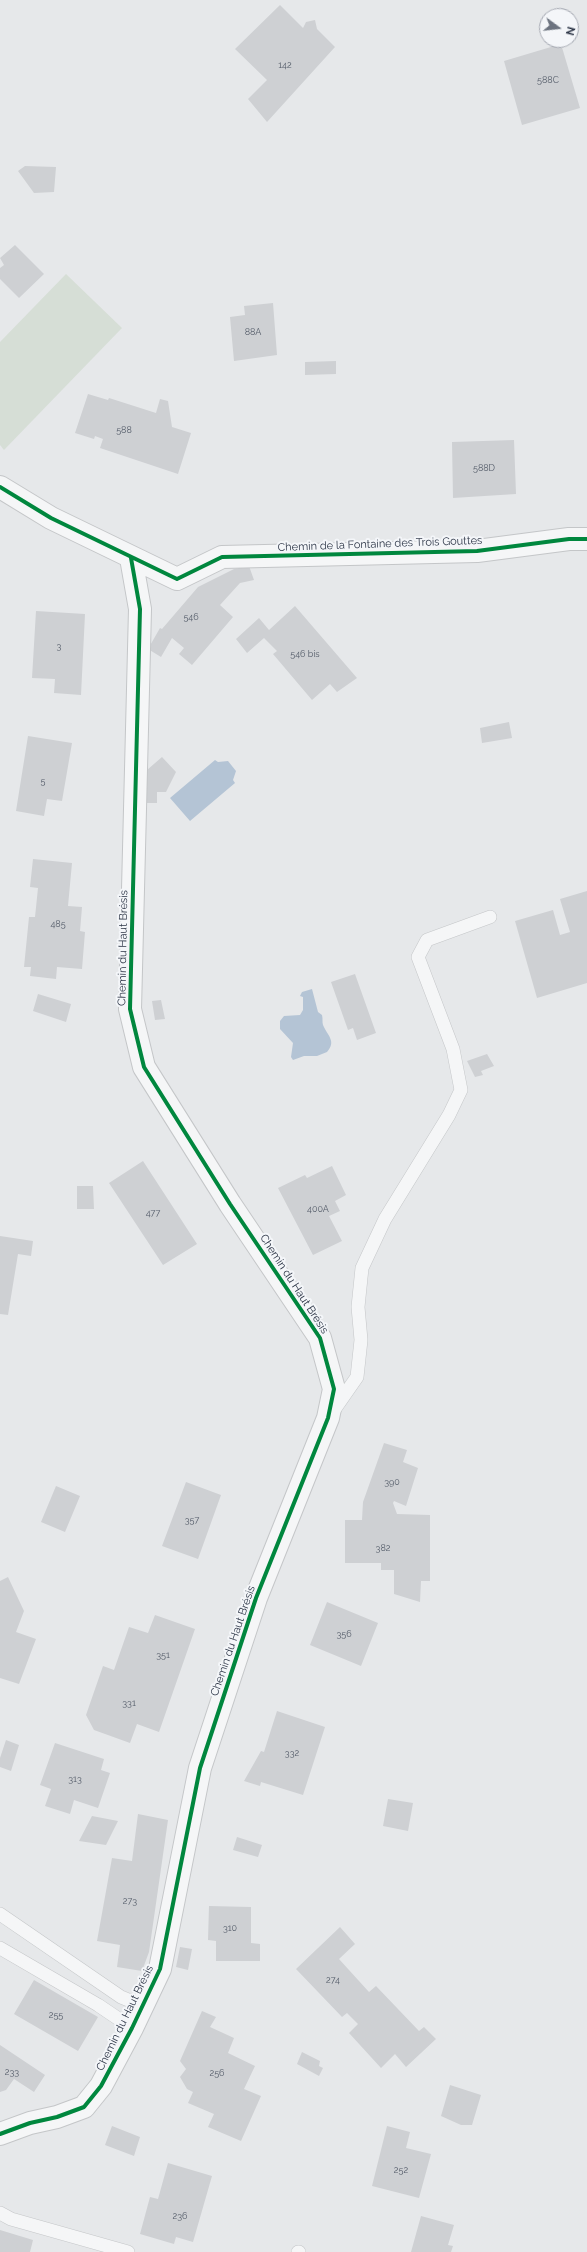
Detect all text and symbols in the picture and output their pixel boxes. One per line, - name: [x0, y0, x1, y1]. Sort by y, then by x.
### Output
- north arrow: [539, 8, 579, 48]
- text: N: [563, 25, 577, 37]
- house number: 142: [278, 60, 292, 70]
- house number: 588C: [537, 75, 559, 85]
- house number: 88A: [245, 327, 261, 337]
- house number: 588: [116, 425, 132, 435]
- house number: 588D: [473, 463, 495, 473]
- street label: Chemin de la Fontaine des Trois Gouttes: [277, 534, 483, 554]
- house number: 546: [183, 612, 199, 622]
- house number: 3: [57, 641, 61, 651]
- house number: 546 bis: [290, 649, 320, 659]
- house number: 5: [41, 776, 45, 786]
- street label: Chemin du Haut Brésis: [115, 890, 131, 1006]
- house number: 485: [50, 919, 66, 929]
- house number: 400A: [307, 1204, 329, 1214]
- house number: 477: [146, 1208, 160, 1218]
- street label: Chemin du Haut Brésis: [257, 1232, 331, 1336]
- house number: 390: [384, 1477, 400, 1487]
- house number: 357: [185, 1515, 199, 1525]
- house number: 382: [376, 1543, 390, 1553]
- street label: Chemin du Haut Brésis: [208, 1584, 258, 1698]
- house number: 356: [336, 1629, 352, 1639]
- house number: 351: [156, 1650, 170, 1660]
- house number: 331: [122, 1698, 136, 1708]
- house number: 332: [285, 1748, 299, 1758]
- house number: 313: [68, 1774, 82, 1784]
- house number: 273: [123, 1896, 137, 1906]
- house number: 310: [223, 1923, 237, 1933]
- street label: Chemin du Haut Brésis: [94, 1963, 156, 2073]
- house number: 274: [326, 1975, 340, 1985]
- house number: 255: [49, 2010, 63, 2020]
- house number: 233: [5, 2067, 19, 2077]
- house number: 256: [209, 2068, 225, 2078]
- house number: 252: [394, 2165, 408, 2175]
- house number: 236: [173, 2211, 187, 2221]

